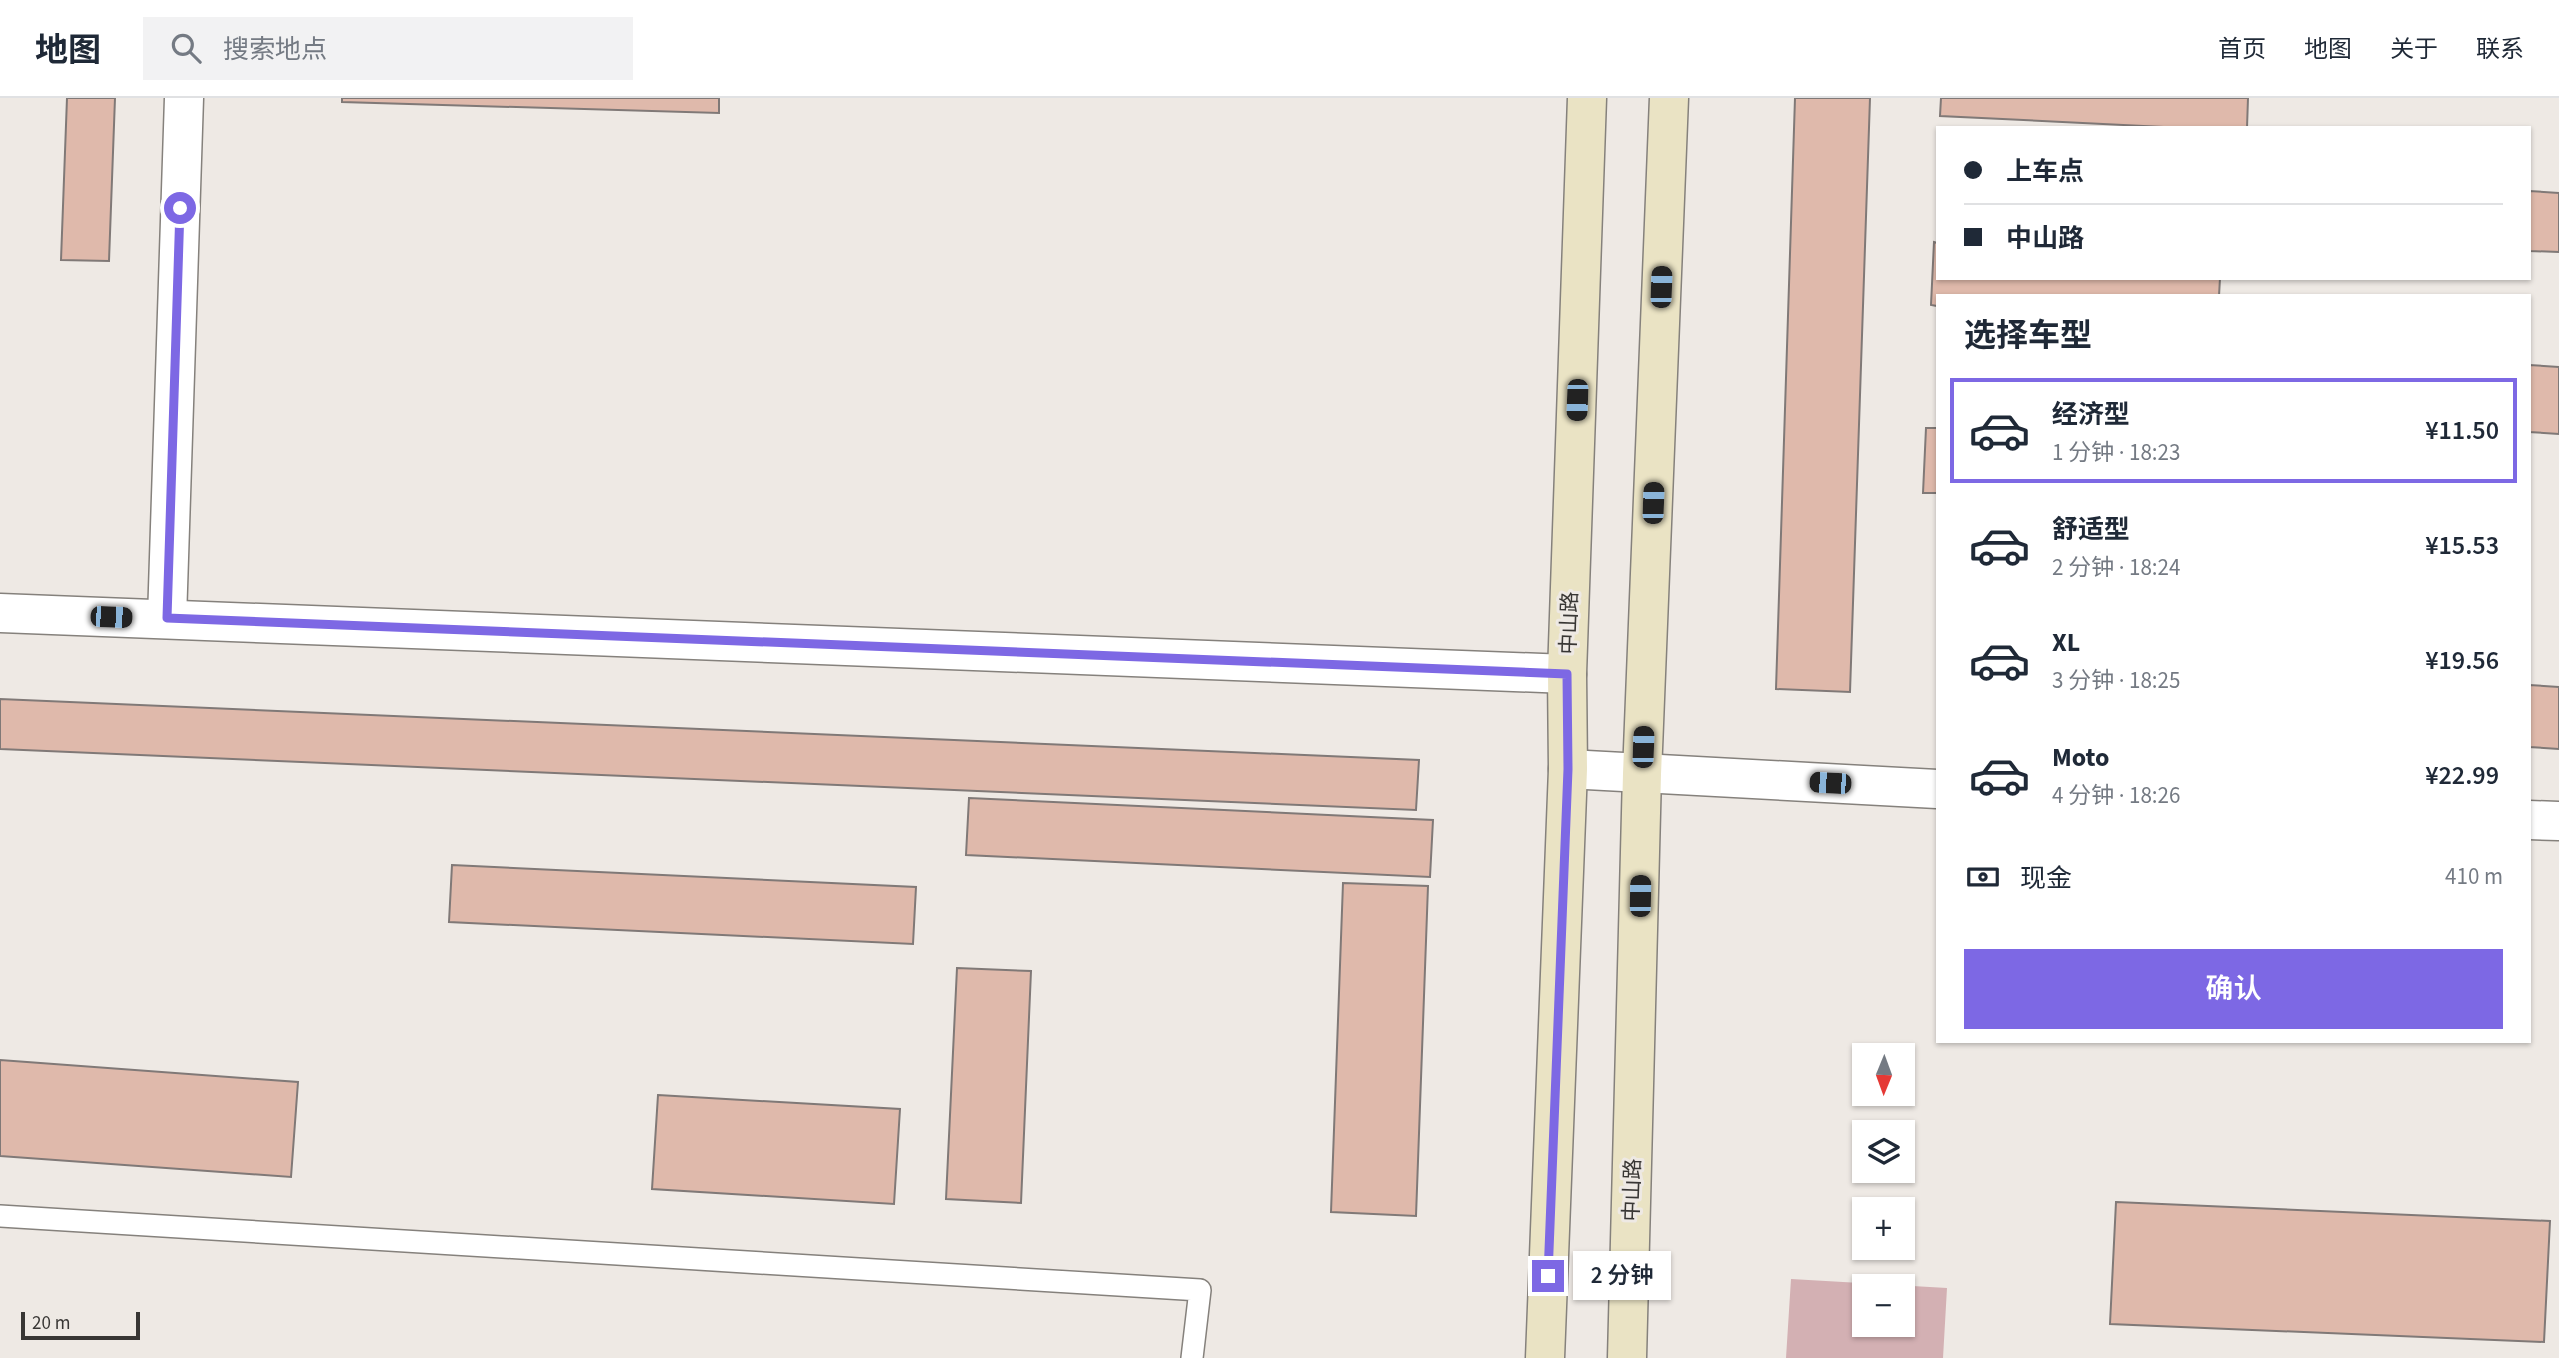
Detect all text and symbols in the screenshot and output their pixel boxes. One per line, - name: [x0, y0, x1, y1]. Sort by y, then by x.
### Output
- search box: [143, 17, 633, 80]
- text: 地图: [35, 27, 101, 74]
- icon: search: [167, 29, 205, 67]
- text: 搜索地点: [223, 31, 327, 68]
- text: 首页: [2218, 32, 2266, 67]
- text: 地图: [2304, 32, 2352, 67]
- text: 关于: [2390, 32, 2438, 67]
- text: 联系: [2476, 32, 2524, 67]
- text: 上车点: [2006, 153, 2084, 190]
- route start: [164, 192, 196, 224]
- text: 中山路: [2006, 220, 2084, 257]
- car: [1650, 266, 1673, 308]
- text: 选择车型: [1964, 313, 2092, 359]
- car: [1566, 379, 1589, 421]
- text: 经济型: [2052, 396, 2130, 433]
- icon: car: [1968, 399, 2031, 462]
- text: ¥11.50: [2425, 412, 2499, 449]
- text: 1 分钟 · 18:23: [2052, 436, 2180, 469]
- car: [1642, 482, 1665, 524]
- text: 舒适型: [2052, 511, 2130, 548]
- icon: car: [1968, 514, 2031, 577]
- text: ¥15.53: [2425, 527, 2499, 564]
- text: 2 分钟 · 18:24: [2052, 551, 2180, 584]
- street label: 中山路: [1553, 591, 1585, 655]
- car: [90, 606, 133, 628]
- text: XL: [2052, 624, 2080, 661]
- icon: car: [1968, 629, 2031, 692]
- text: ¥19.56: [2425, 642, 2499, 679]
- text: 3 分钟 · 18:25: [2052, 664, 2180, 697]
- car: [1632, 726, 1655, 768]
- text: Moto: [2052, 739, 2109, 776]
- icon: car: [1968, 744, 2031, 807]
- text: ¥22.99: [2425, 757, 2499, 794]
- car: [1809, 771, 1852, 795]
- text: 4 分钟 · 18:26: [2052, 779, 2180, 812]
- icon: cash: [1964, 858, 2002, 896]
- text: 现金: [2020, 860, 2072, 897]
- text: 410 m: [2445, 860, 2503, 893]
- car: [1630, 875, 1651, 917]
- button: 确认: [1964, 949, 2503, 1029]
- north arrow: [1852, 1043, 1914, 1106]
- map controls: [1852, 1043, 1915, 1337]
- button: layers: [1852, 1120, 1915, 1183]
- street label: 中山路: [1616, 1158, 1648, 1222]
- button: +: [1852, 1197, 1915, 1260]
- callout: 2 分钟: [1572, 1252, 1670, 1300]
- text: 2 分钟: [1591, 1259, 1653, 1292]
- route end: [1532, 1260, 1564, 1292]
- button: −: [1852, 1274, 1915, 1337]
- scale bar: [21, 1309, 140, 1341]
- text: 20 m: [32, 1310, 70, 1337]

